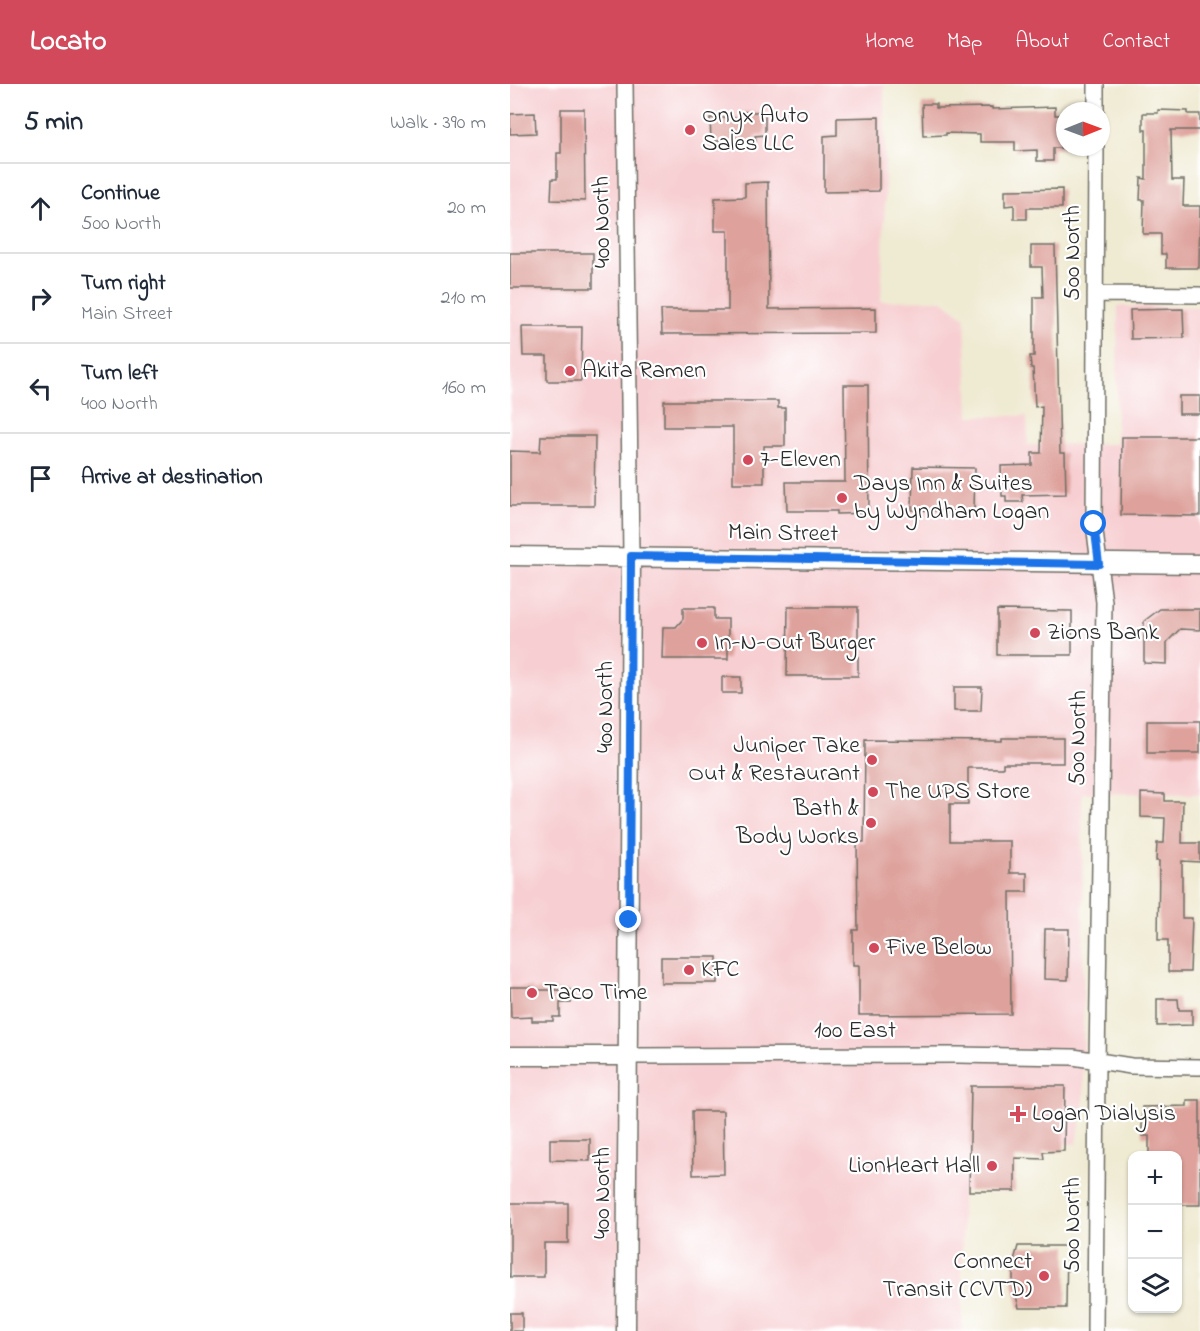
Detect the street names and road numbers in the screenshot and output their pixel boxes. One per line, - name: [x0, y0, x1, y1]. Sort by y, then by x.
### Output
- street label: 400 North: [585, 176, 621, 268]
- street label: 500 North: [1056, 205, 1091, 301]
- street label: Main Street: [728, 516, 838, 552]
- street label: 400 North: [589, 661, 624, 753]
- street label: 500 North: [1061, 690, 1097, 786]
- street label: 100 East: [814, 1014, 896, 1049]
- street label: 400 North: [586, 1147, 621, 1239]
- street label: 500 North: [1056, 1177, 1091, 1273]

